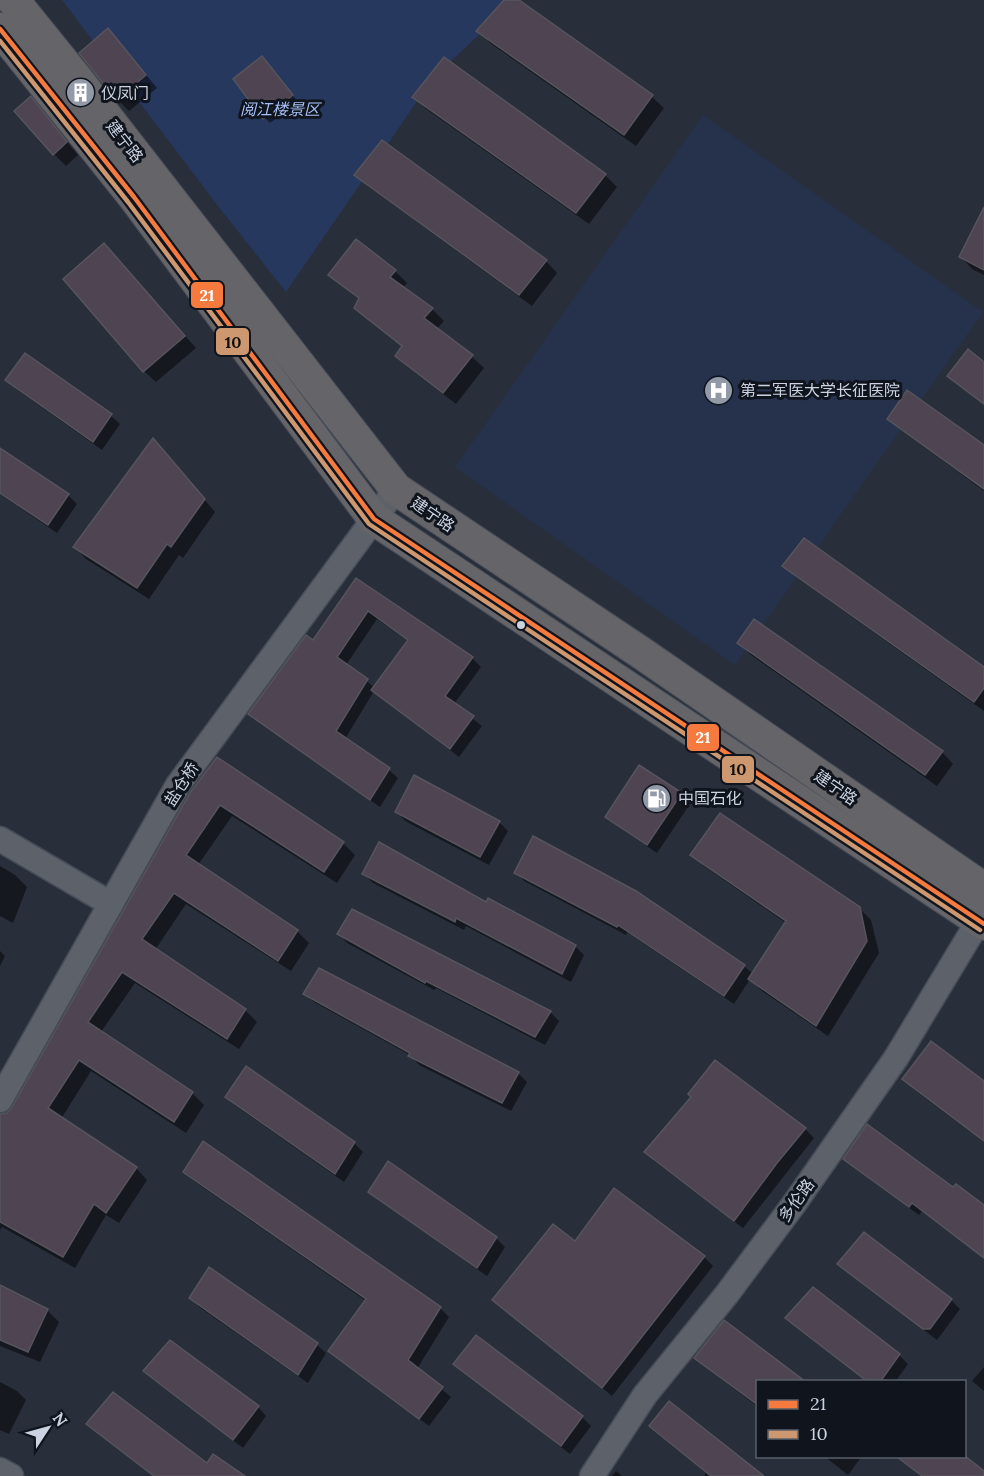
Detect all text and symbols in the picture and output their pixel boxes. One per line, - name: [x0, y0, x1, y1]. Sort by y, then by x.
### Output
- building icon: 仪凤门: [64, 77, 96, 109]
- place label: 仪凤门: [101, 83, 149, 103]
- park label: 阅江楼景区: [240, 99, 322, 119]
- street label: 建宁路: [102, 116, 148, 166]
- line badge: 21: [190, 281, 224, 309]
- text: 21: [199, 285, 215, 305]
- line badge: 10: [215, 327, 250, 356]
- text: 10: [225, 332, 241, 352]
- hospital icon: 第二军医大学长征医院: [703, 374, 735, 406]
- place label: 第二军医大学长征医院: [740, 380, 900, 400]
- street label: 建宁路: [408, 492, 458, 536]
- unlabelled marker: [515, 619, 527, 631]
- line badge: 21: [686, 723, 720, 752]
- text: 21: [695, 727, 711, 747]
- line badge: 10: [721, 755, 755, 784]
- street label: 盐仓桥: [160, 758, 202, 810]
- text: 10: [730, 759, 746, 779]
- street label: 建宁路: [811, 765, 861, 809]
- fuel station icon: 中国石化: [641, 782, 673, 814]
- place label: 中国石化: [678, 788, 742, 808]
- street label: 多伦路: [774, 1175, 818, 1225]
- legend: [756, 1380, 966, 1458]
- text: 21: [810, 1392, 826, 1415]
- north arrow: [18, 1398, 78, 1458]
- text: N: [48, 1408, 72, 1430]
- text: 10: [810, 1422, 828, 1445]

